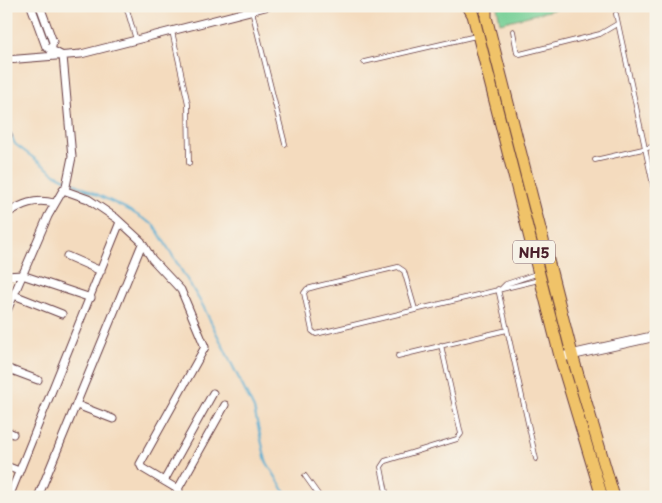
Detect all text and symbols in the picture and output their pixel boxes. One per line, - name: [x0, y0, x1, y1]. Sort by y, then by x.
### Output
- road number: NH5: [513, 240, 555, 264]

